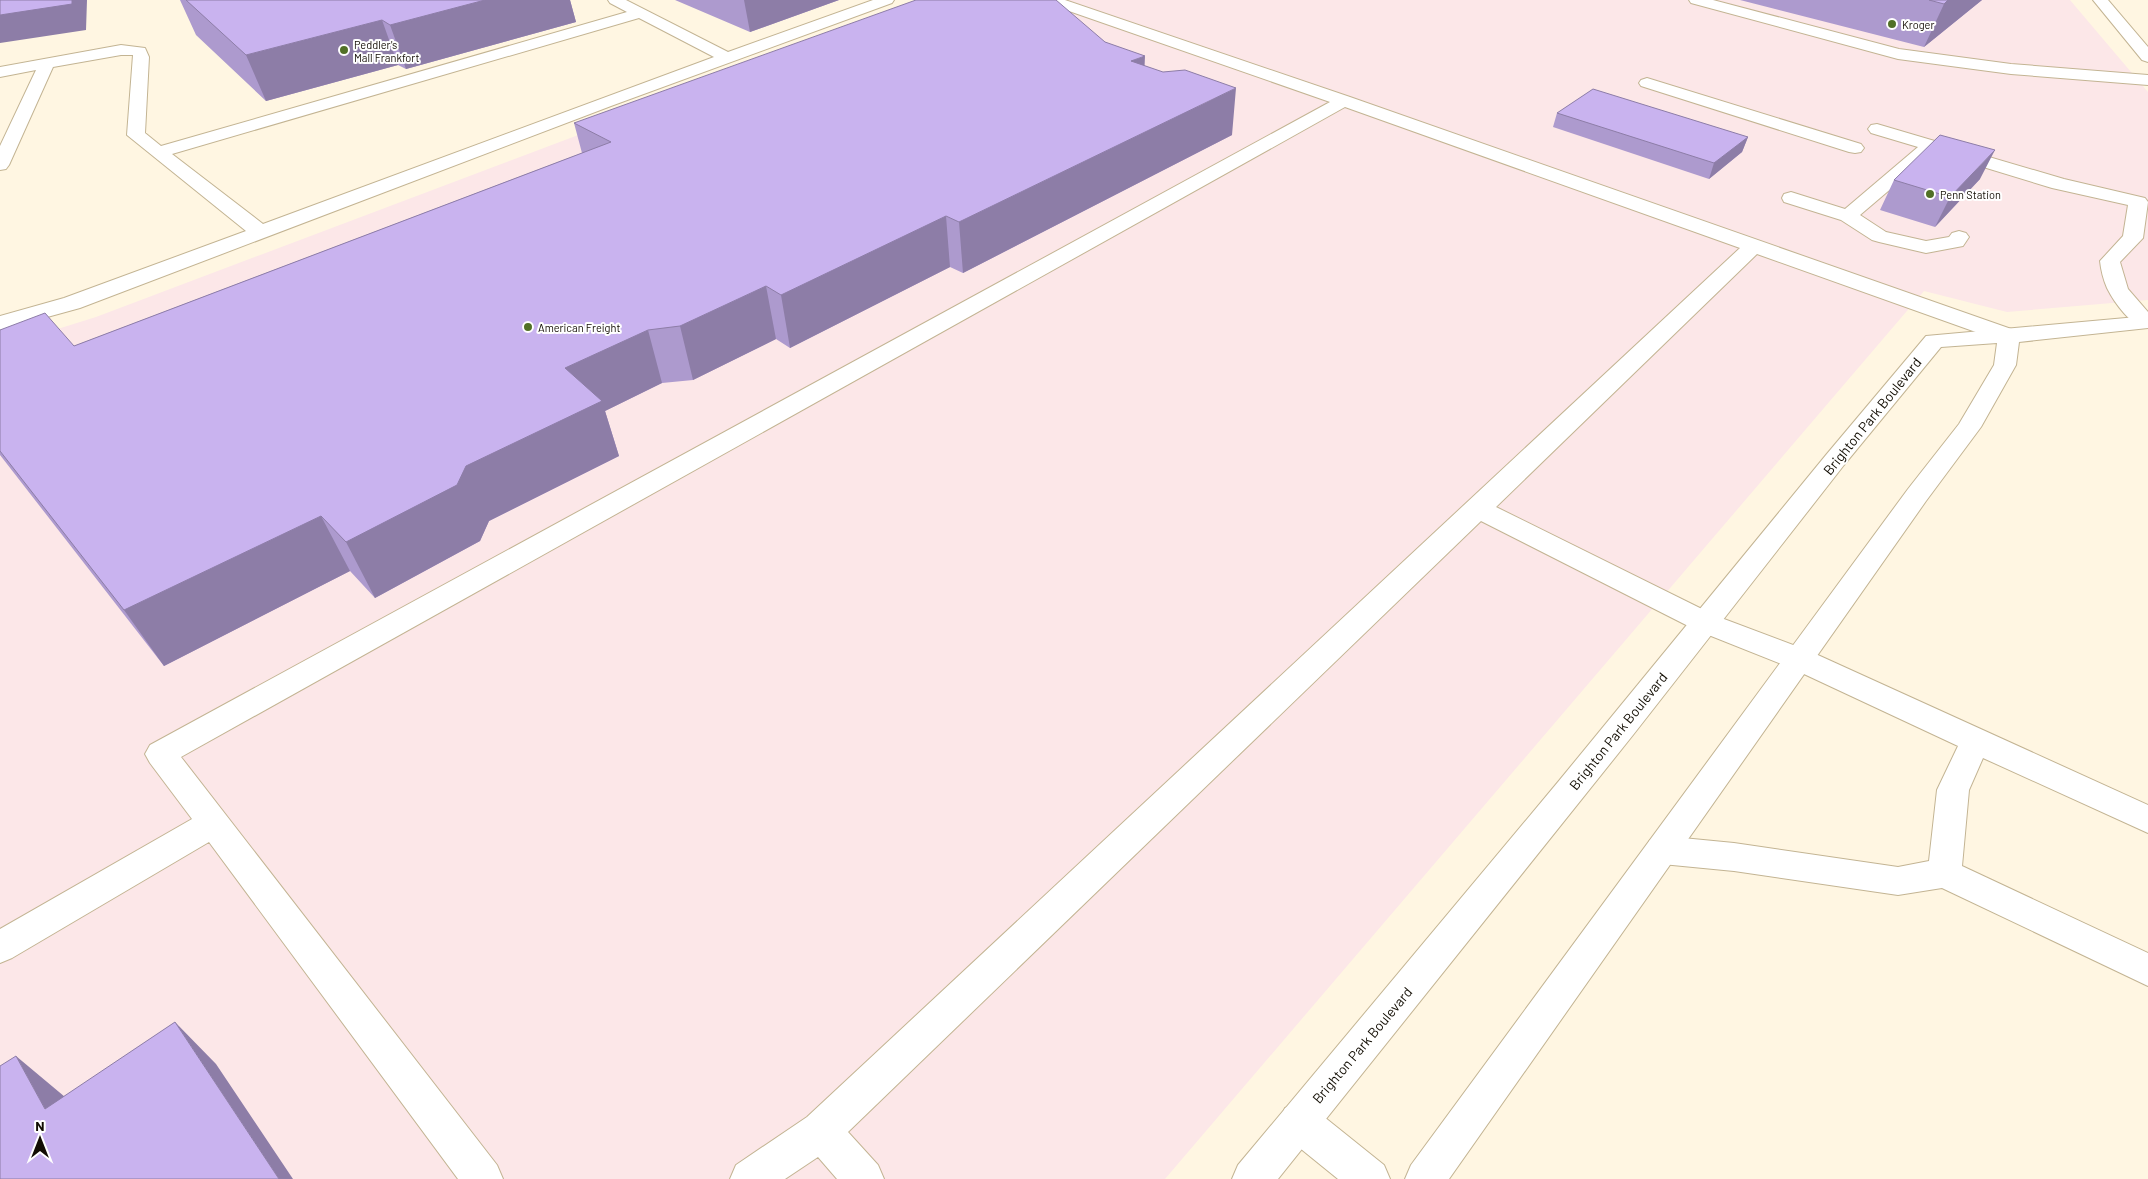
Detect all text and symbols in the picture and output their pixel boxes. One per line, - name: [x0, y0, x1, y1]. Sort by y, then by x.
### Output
- marker: Kroger: [1886, 18, 1898, 30]
- place label: Kroger: [1902, 18, 1934, 31]
- place label: Peddler's Mall Frankfort: [354, 38, 419, 64]
- marker: Peddler's Mall Frankfort: [338, 44, 350, 56]
- marker: Penn Station: [1924, 188, 1936, 200]
- place label: Penn Station: [1940, 188, 2001, 201]
- marker: American Freight: [522, 321, 534, 333]
- place label: American Freight: [538, 321, 620, 334]
- street label: Brighton Park Boulevard: [1819, 354, 1925, 478]
- street label: Brighton Park Boulevard: [1565, 669, 1671, 793]
- street label: Brighton Park Boulevard: [1308, 983, 1416, 1107]
- north arrow: [15, 1114, 65, 1164]
- text: N: [35, 1117, 45, 1134]

